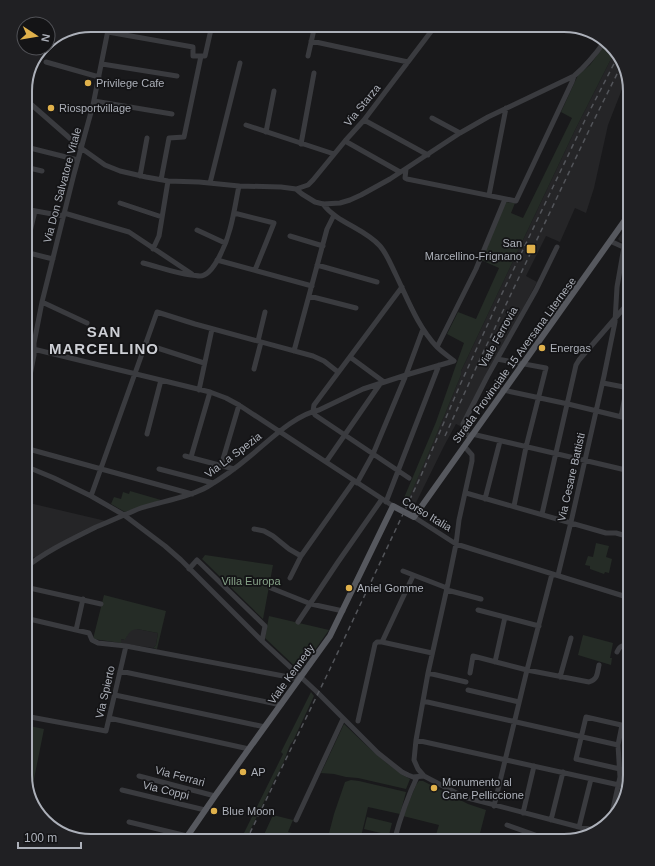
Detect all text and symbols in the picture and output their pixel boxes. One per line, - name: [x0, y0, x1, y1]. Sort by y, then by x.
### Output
- north arrow: [16, 16, 56, 56]
- text: N: [39, 33, 52, 43]
- place label: Privilege Cafe: [96, 77, 164, 89]
- marker: Privilege Cafe: [83, 78, 93, 88]
- street label: Via Starza: [341, 81, 383, 128]
- place label: Riosportvillage: [59, 102, 131, 114]
- marker: Riosportvillage: [46, 103, 56, 113]
- street label: Via Don Salvatore Vitale: [41, 126, 83, 244]
- place label: San Marcellino-Frignano: [425, 237, 522, 262]
- marker: San Marcellino-Frignano: [525, 243, 537, 255]
- street label: Strada Provinciale 15 Aversana Liternese: [450, 275, 578, 445]
- street label: Viale Ferrovia: [476, 304, 520, 370]
- district label: SAN MARCELLINO: [49, 323, 159, 357]
- place label: Energas: [550, 342, 591, 354]
- marker: Energas: [537, 343, 547, 353]
- street label: Via La Spezia: [202, 429, 264, 480]
- street label: Via Cesare Battisti: [555, 432, 587, 522]
- street label: Corso Italia: [400, 495, 455, 534]
- park label: Villa Europa: [221, 575, 281, 587]
- place label: Aniel Gomme: [357, 582, 424, 594]
- marker: Aniel Gomme: [344, 583, 354, 593]
- street label: Viale Kennedy: [265, 641, 317, 706]
- street label: Via Spierto: [93, 665, 117, 719]
- street label: Via Ferrari: [154, 764, 206, 788]
- place label: AP: [251, 766, 266, 778]
- marker: AP: [238, 767, 248, 777]
- place label: Monumento al Cane Pelliccione: [442, 776, 524, 801]
- street label: Via Coppi: [142, 778, 190, 802]
- marker: Monumento al Cane Pelliccione: [429, 783, 439, 793]
- place label: Blue Moon: [222, 805, 275, 817]
- marker: Blue Moon: [209, 806, 219, 816]
- scale bar: [18, 824, 81, 850]
- text: 100 m: [24, 831, 57, 845]

